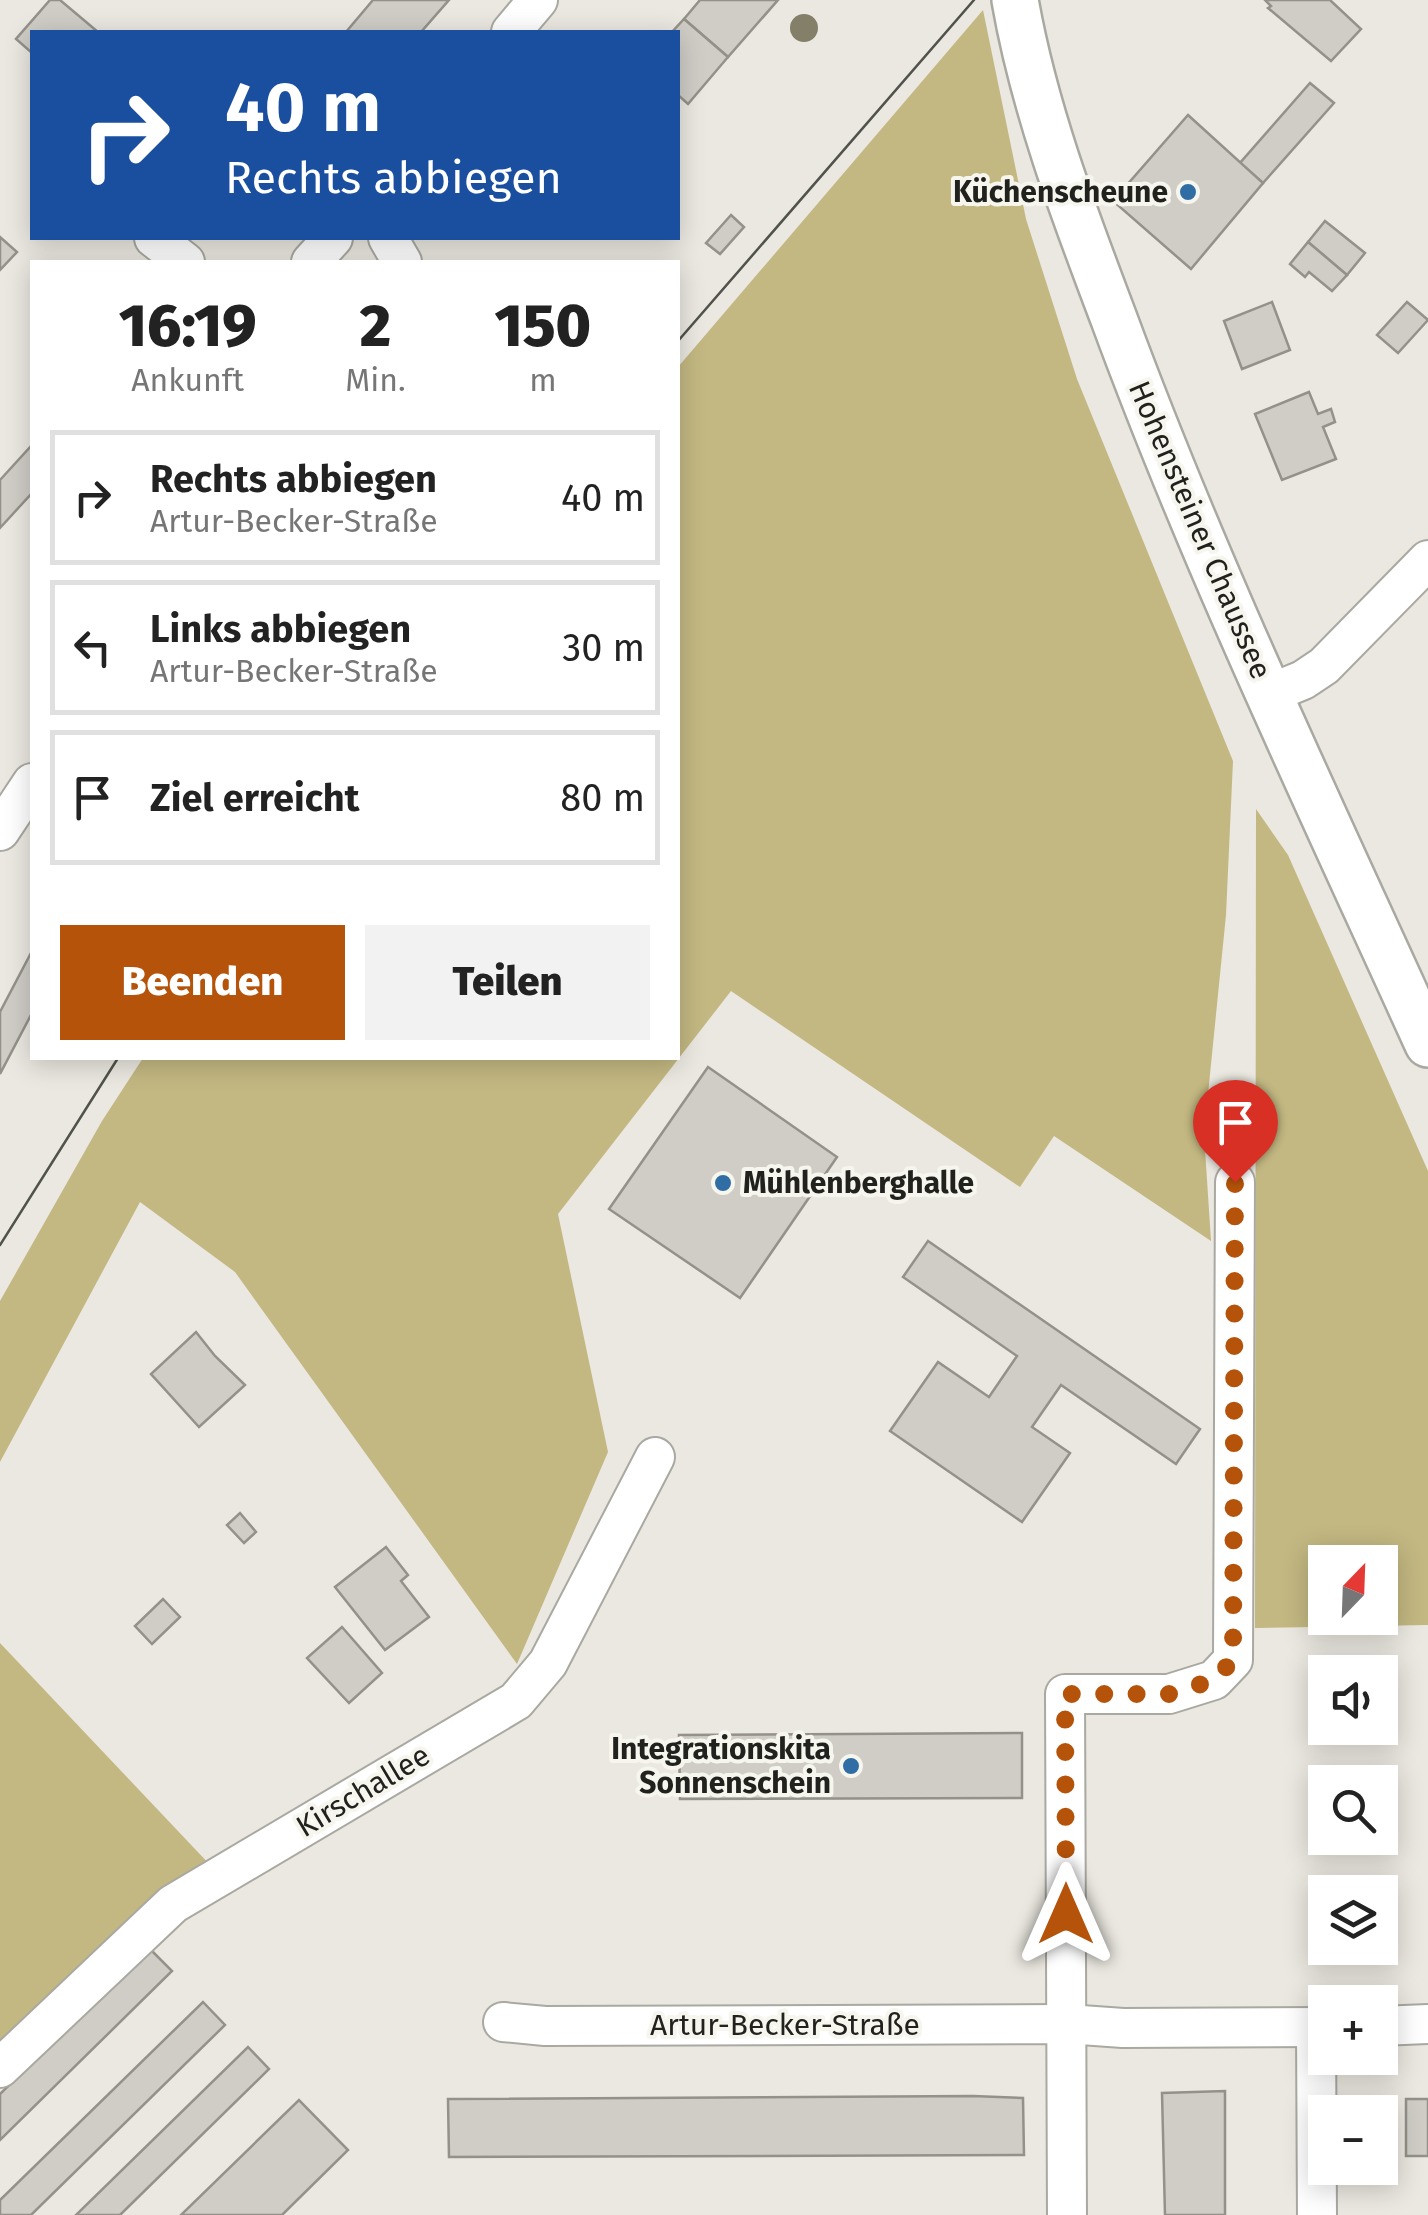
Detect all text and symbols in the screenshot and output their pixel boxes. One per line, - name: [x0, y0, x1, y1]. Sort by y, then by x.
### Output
- text: 40 m: [225, 66, 381, 150]
- icon: right: [60, 70, 190, 200]
- text: Rechts abbiegen: [225, 151, 562, 205]
- place label: Küchenscheune: [953, 174, 1168, 210]
- marker: Küchenscheune: [1177, 181, 1199, 203]
- text: 16:19: [119, 290, 257, 362]
- text: 2: [360, 290, 391, 362]
- text: 150: [494, 290, 591, 362]
- text: Ankunft: [131, 361, 244, 399]
- text: Min.: [345, 361, 406, 399]
- text: m: [529, 361, 557, 399]
- street label: Hohensteiner Chaussee: [1121, 376, 1279, 684]
- text: Rechts abbiegen: [150, 456, 437, 502]
- icon: right: [65, 470, 120, 525]
- text: 40 m: [561, 475, 645, 521]
- text: Artur-Becker-Straße: [150, 502, 438, 540]
- text: Links abbiegen: [150, 606, 411, 652]
- icon: left: [65, 620, 120, 675]
- text: 30 m: [562, 625, 645, 671]
- text: Artur-Becker-Straße: [150, 652, 438, 690]
- icon: arrive: [65, 770, 120, 825]
- text: Ziel erreicht: [150, 775, 359, 821]
- text: 80 m: [560, 775, 645, 821]
- button: Beenden: [60, 925, 345, 1040]
- button: Teilen: [365, 925, 650, 1040]
- pin: [1193, 1080, 1278, 1183]
- icon: arrive: [1208, 1095, 1263, 1150]
- place label: Mühlenberghalle: [743, 1165, 974, 1201]
- marker: Mühlenberghalle: [712, 1172, 734, 1194]
- north arrow: [1308, 1545, 1398, 1635]
- map controls: [1308, 1545, 1398, 2185]
- button: sound: [1308, 1655, 1398, 1745]
- place label: Integrationskita Sonnenschein: [611, 1731, 831, 1801]
- street label: Kirschallee: [290, 1737, 436, 1845]
- marker: Integrationskita Sonnenschein: [840, 1755, 862, 1777]
- button: search: [1308, 1765, 1398, 1855]
- position arrow: [1014, 1862, 1118, 1966]
- button: layers: [1308, 1875, 1398, 1965]
- button: +: [1308, 1985, 1398, 2075]
- street label: Artur-Becker-Straße: [650, 2007, 920, 2043]
- button: −: [1308, 2095, 1398, 2185]

